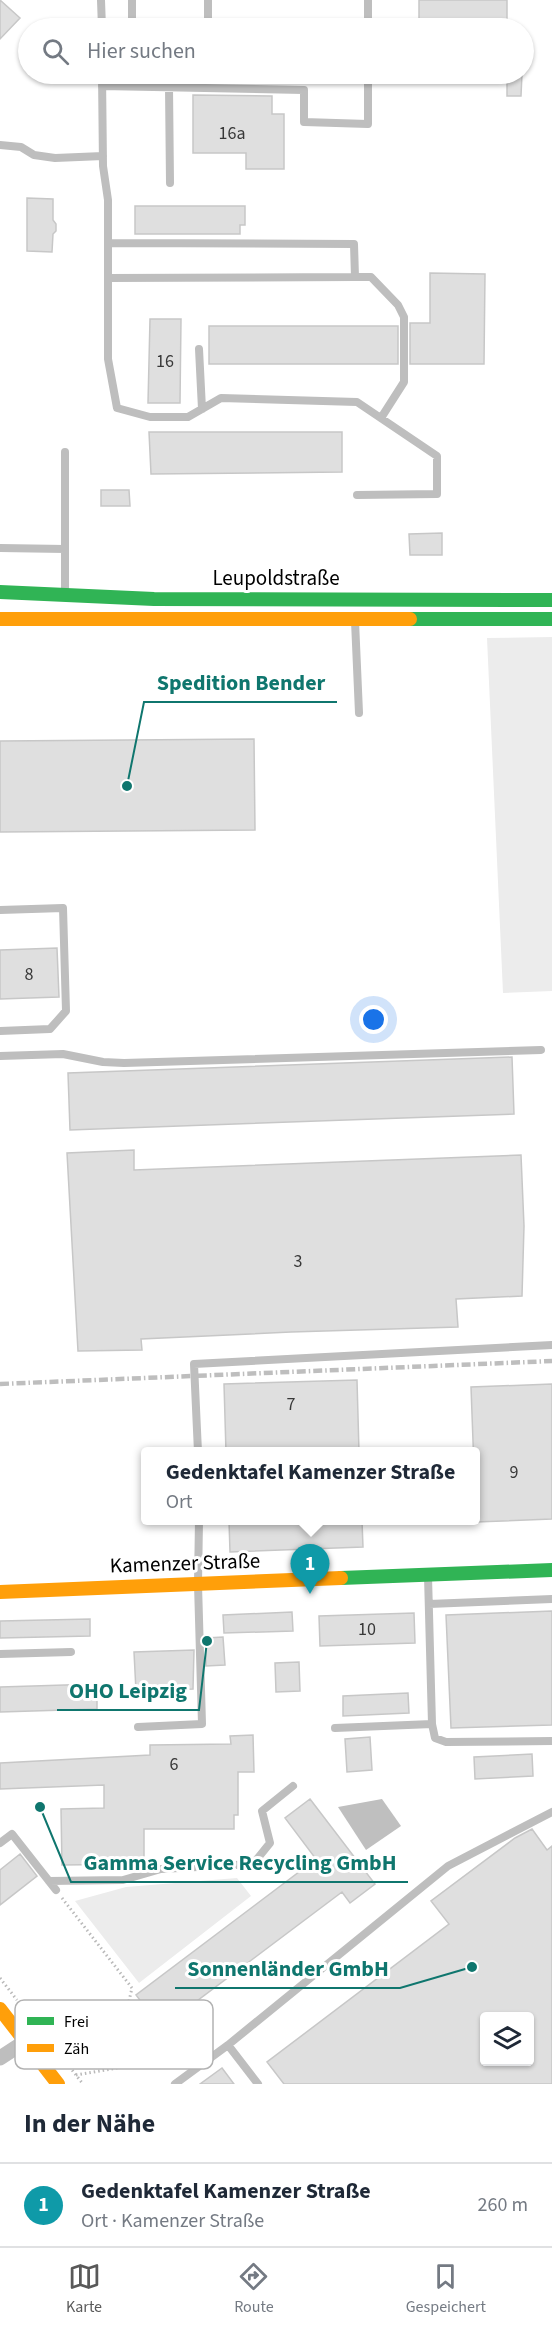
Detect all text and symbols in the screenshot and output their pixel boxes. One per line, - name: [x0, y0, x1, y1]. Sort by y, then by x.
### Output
- search box: [18, 18, 534, 84]
- icon: search: [39, 35, 72, 68]
- text: Hier suchen: [87, 35, 196, 67]
- house number: 16a: [219, 121, 245, 146]
- house number: 16: [156, 349, 174, 374]
- street label: Leupoldstraße: [212, 563, 340, 593]
- callout: Spedition Bender: [144, 662, 337, 702]
- text: Spedition Bender: [157, 667, 326, 699]
- house number: 8: [25, 962, 34, 987]
- your location: [359, 1005, 388, 1034]
- house number: 3: [294, 1249, 303, 1274]
- house number: 7: [287, 1392, 296, 1417]
- popup: [141, 1447, 480, 1525]
- text: Gedenktafel Kamenzer Straße: [166, 1456, 455, 1488]
- house number: 9: [510, 1460, 519, 1485]
- text: Ort: [166, 1488, 193, 1516]
- pin: 1: [290, 1544, 330, 1594]
- street label: Kamenzer Straße: [109, 1545, 261, 1581]
- house number: 10: [358, 1617, 376, 1642]
- callout: OHO Leipzig: [57, 1670, 199, 1710]
- text: OHO Leipzig: [69, 1675, 187, 1707]
- house number: 6: [170, 1752, 179, 1777]
- callout: Gamma Service Recycling GmbH: [71, 1842, 408, 1882]
- text: Gamma Service Recycling GmbH: [84, 1847, 396, 1879]
- callout: Sonnenländer GmbH: [175, 1948, 400, 1988]
- text: Sonnenländer GmbH: [187, 1953, 389, 1985]
- legend: [15, 2000, 213, 2069]
- text: Frei: [64, 2011, 89, 2033]
- map controls: [480, 2012, 534, 2066]
- button: layers: [480, 2012, 534, 2066]
- text: Zäh: [64, 2038, 89, 2060]
- text: In der Nähe: [24, 2105, 155, 2142]
- text: Gedenktafel Kamenzer Straße: [81, 2175, 371, 2207]
- text: 1: [38, 2191, 49, 2219]
- text: 260 m: [478, 2191, 528, 2219]
- text: Ort · Kamenzer Straße: [81, 2207, 264, 2235]
- tab: Karte: [66, 2260, 102, 2318]
- tab: Route: [234, 2260, 274, 2318]
- tab: Gespeichert: [406, 2260, 486, 2318]

